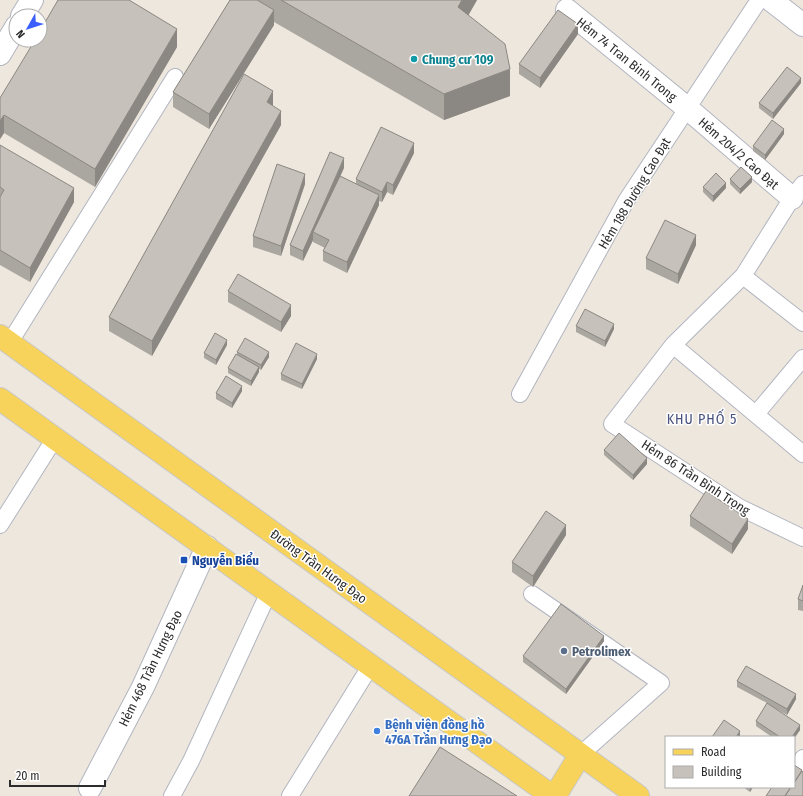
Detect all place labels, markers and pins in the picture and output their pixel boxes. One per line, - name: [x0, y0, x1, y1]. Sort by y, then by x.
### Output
- place label: Chung cư 109: [422, 52, 494, 67]
- marker: Chung cư 109: [409, 54, 419, 64]
- place label: Nguyễn Biểu: [192, 552, 259, 568]
- marker: Nguyễn Biểu: [179, 555, 189, 565]
- place label: Petrolimex: [572, 644, 631, 659]
- marker: Petrolimex: [559, 646, 569, 656]
- place label: Bệnh viện đồng hồ 476A Trần Hưng Đạo: [385, 716, 492, 747]
- marker: Bệnh viện đồng hồ 476A Trần Hưng Đạo: [372, 726, 382, 736]

